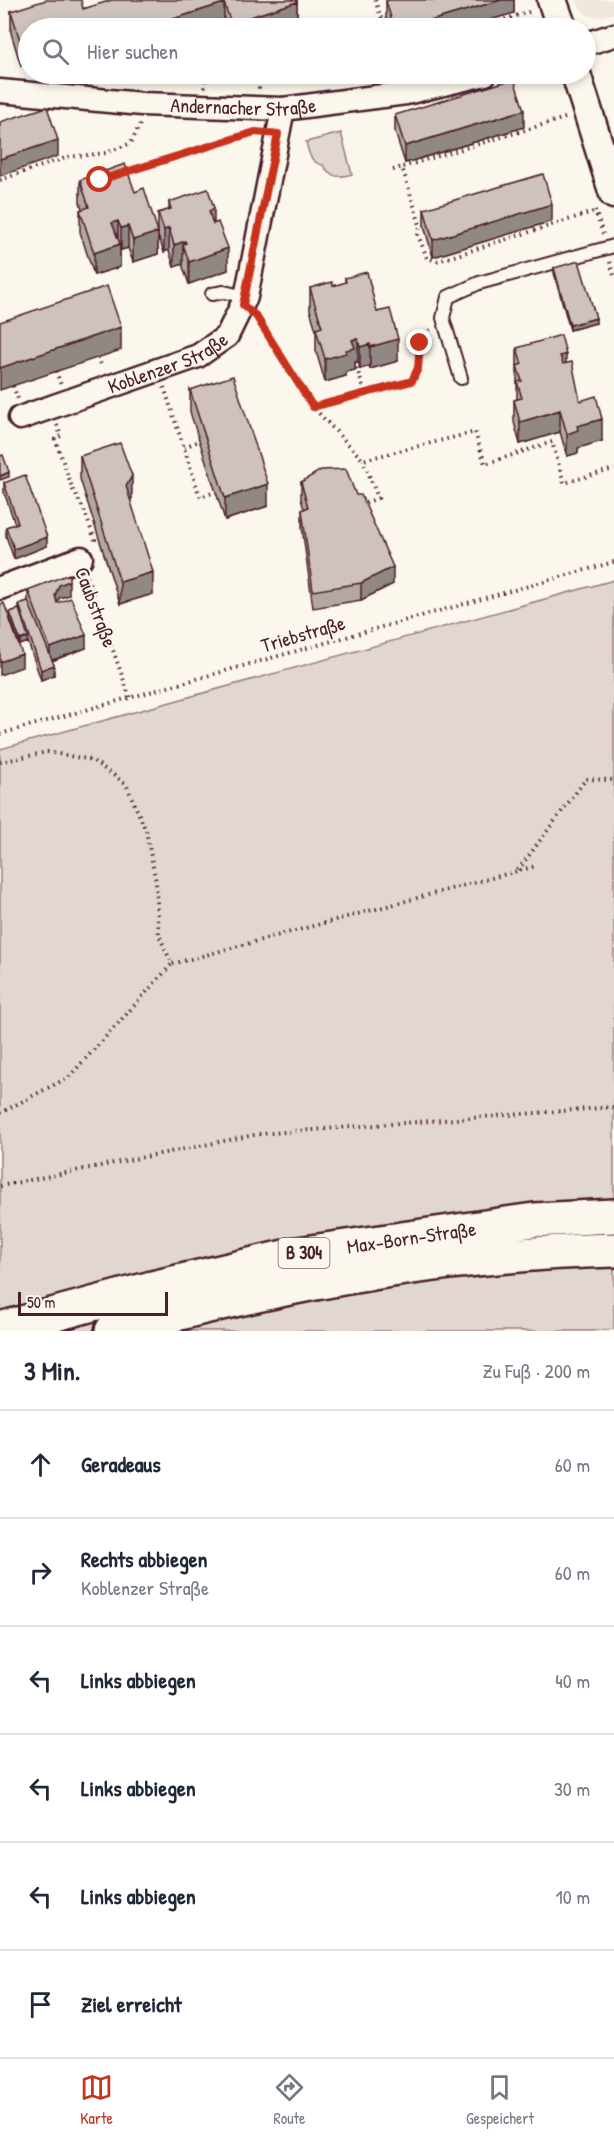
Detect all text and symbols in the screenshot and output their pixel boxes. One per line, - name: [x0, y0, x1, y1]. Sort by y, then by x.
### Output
- search box: [18, 18, 596, 84]
- icon: search: [39, 35, 72, 68]
- text: Hier suchen: [87, 36, 178, 66]
- street label: Andernacher Straße: [170, 91, 318, 122]
- route start: [86, 166, 112, 192]
- street label: Koblenzer Straße: [104, 325, 233, 399]
- route end: [406, 329, 432, 355]
- street label: Caubstraße: [69, 563, 124, 651]
- street label: Triebstraße: [258, 609, 348, 658]
- street label: Max-Born-Straße: [345, 1214, 478, 1260]
- road number: B 304: [278, 1238, 330, 1268]
- scale bar: [18, 1289, 168, 1316]
- text: 50 m: [27, 1291, 56, 1313]
- text: 3 Min.: [24, 1353, 80, 1388]
- text: Zu Fuß · 200 m: [483, 1357, 590, 1384]
- icon: ahead: [24, 1448, 57, 1481]
- text: Geradeaus: [81, 1449, 161, 1479]
- text: 60 m: [555, 1451, 590, 1478]
- text: Rechts abbiegen: [81, 1544, 208, 1574]
- icon: right: [24, 1556, 57, 1589]
- text: 60 m: [555, 1559, 590, 1586]
- text: Koblenzer Straße: [81, 1574, 209, 1601]
- icon: left: [24, 1664, 57, 1697]
- text: Links abbiegen: [81, 1665, 196, 1695]
- text: 40 m: [555, 1667, 590, 1694]
- icon: left: [24, 1772, 57, 1805]
- text: Links abbiegen: [81, 1773, 196, 1803]
- text: 30 m: [554, 1775, 590, 1802]
- icon: left: [24, 1880, 57, 1913]
- text: Links abbiegen: [81, 1881, 196, 1911]
- text: 10 m: [556, 1883, 590, 1910]
- icon: arrive: [24, 1988, 57, 2021]
- text: Ziel erreicht: [81, 1989, 181, 2019]
- tab: Karte: [80, 2071, 113, 2129]
- tab: Route: [273, 2071, 306, 2129]
- tab: Gespeichert: [466, 2071, 534, 2129]

